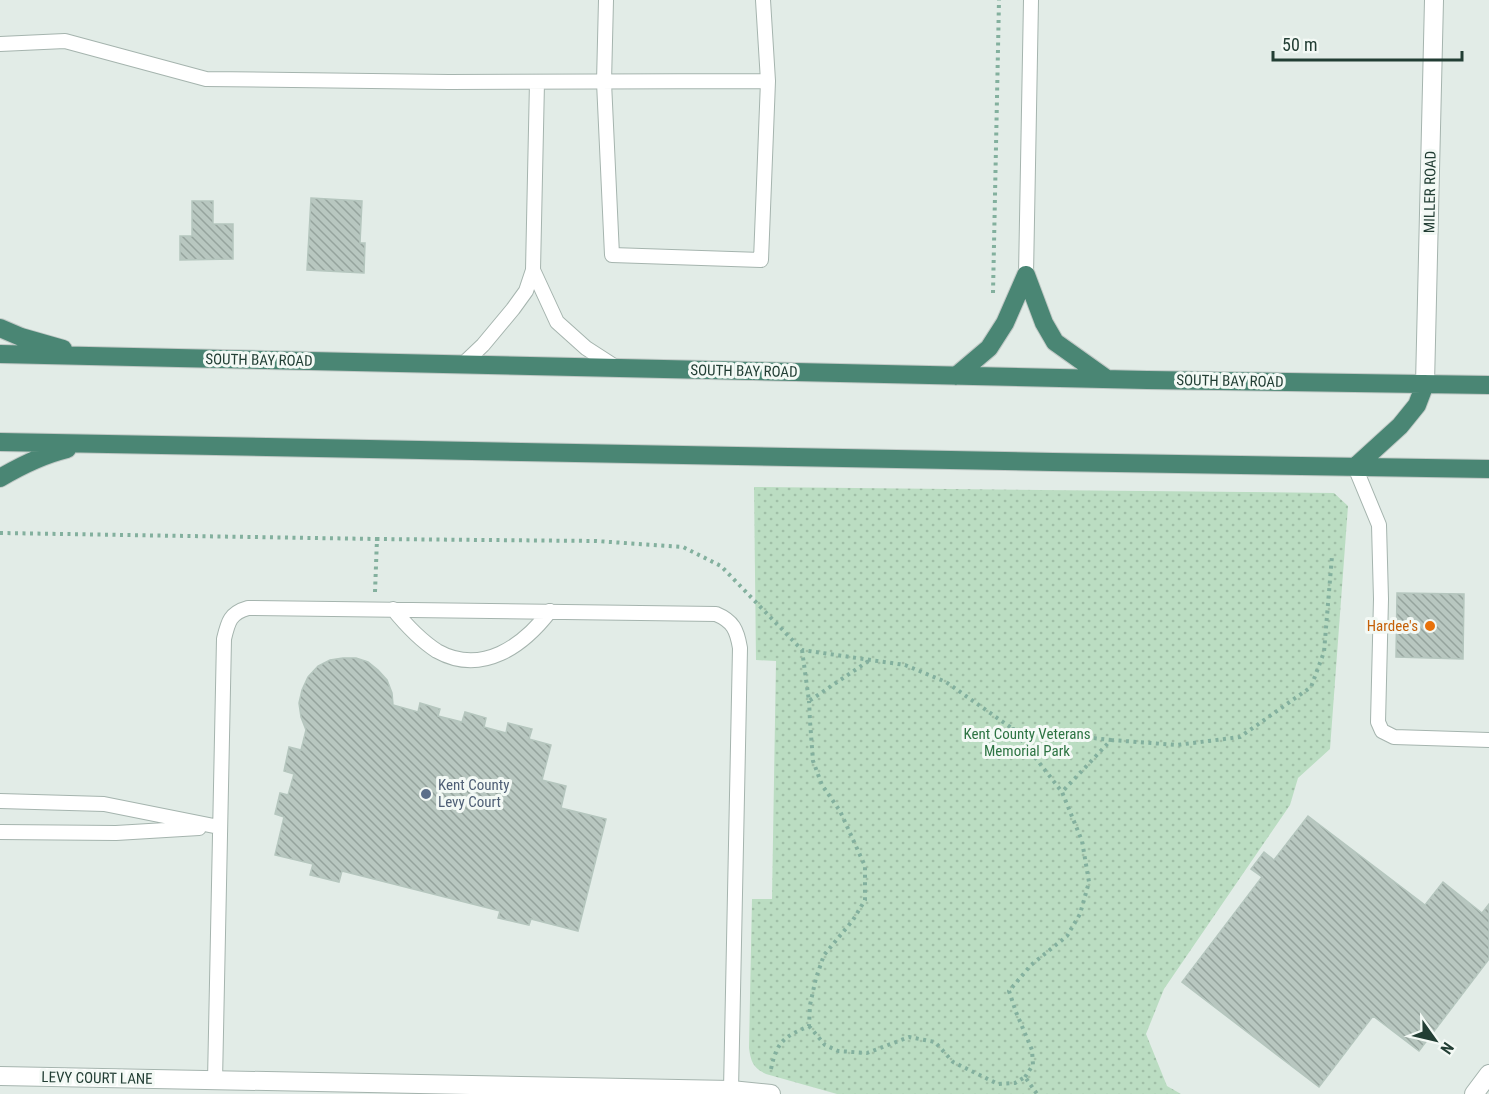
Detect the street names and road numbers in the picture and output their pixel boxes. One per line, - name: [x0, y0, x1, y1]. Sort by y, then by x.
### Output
- street label: MILLER ROAD: [1420, 151, 1440, 233]
- street label: SOUTH BAY ROAD: [205, 350, 313, 370]
- street label: SOUTH BAY ROAD: [690, 361, 798, 381]
- street label: SOUTH BAY ROAD: [1176, 371, 1284, 391]
- street label: LEVY COURT LANE: [41, 1068, 153, 1088]

